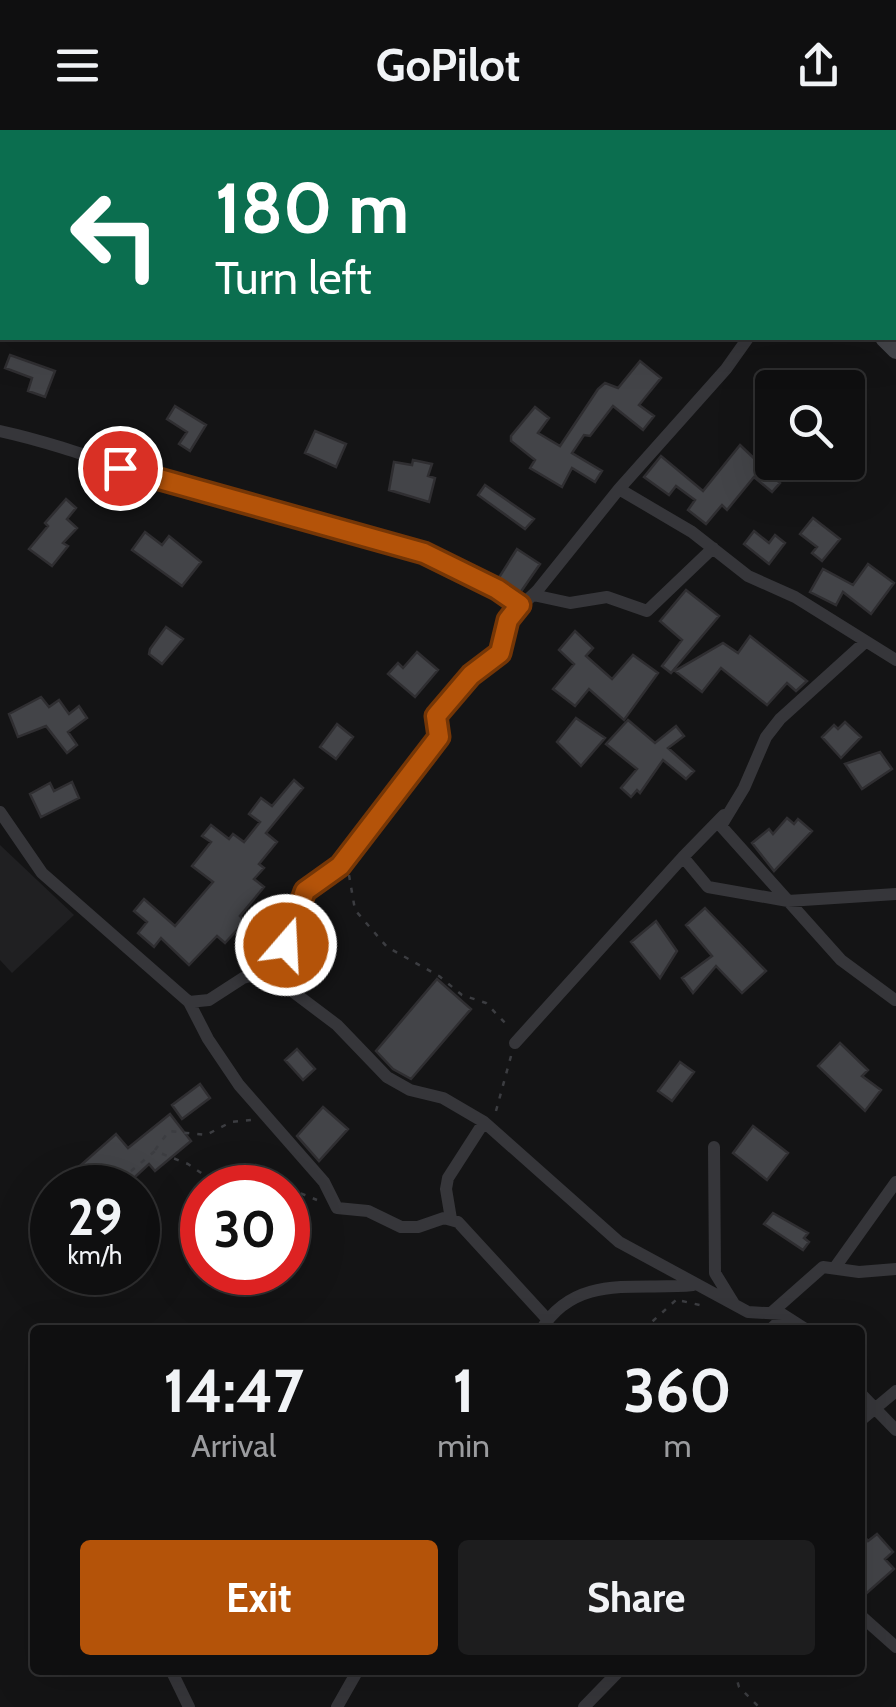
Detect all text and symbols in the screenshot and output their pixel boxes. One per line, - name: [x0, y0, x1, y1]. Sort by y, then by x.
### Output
- icon: menu: [50, 38, 105, 93]
- text: GoPilot: [376, 38, 520, 92]
- icon: share: [791, 38, 846, 93]
- text: 180 m: [215, 165, 409, 251]
- icon: left: [50, 170, 180, 300]
- text: Turn left: [215, 251, 372, 305]
- map controls: [755, 370, 865, 480]
- button: search: [755, 370, 865, 480]
- pin: [78, 426, 163, 511]
- icon: arrive: [93, 441, 148, 496]
- position arrow: [234, 893, 338, 997]
- speed limit sign: 30: [180, 1165, 310, 1295]
- text: 29: [68, 1187, 122, 1248]
- text: km/h: [68, 1240, 122, 1270]
- text: 14:47: [163, 1354, 304, 1427]
- text: 1: [452, 1354, 475, 1427]
- text: 360: [623, 1354, 732, 1427]
- text: Arrival: [191, 1426, 276, 1465]
- text: min: [437, 1426, 490, 1465]
- text: m: [663, 1426, 691, 1465]
- button: Exit: [80, 1540, 438, 1655]
- button: Share: [458, 1540, 815, 1655]

